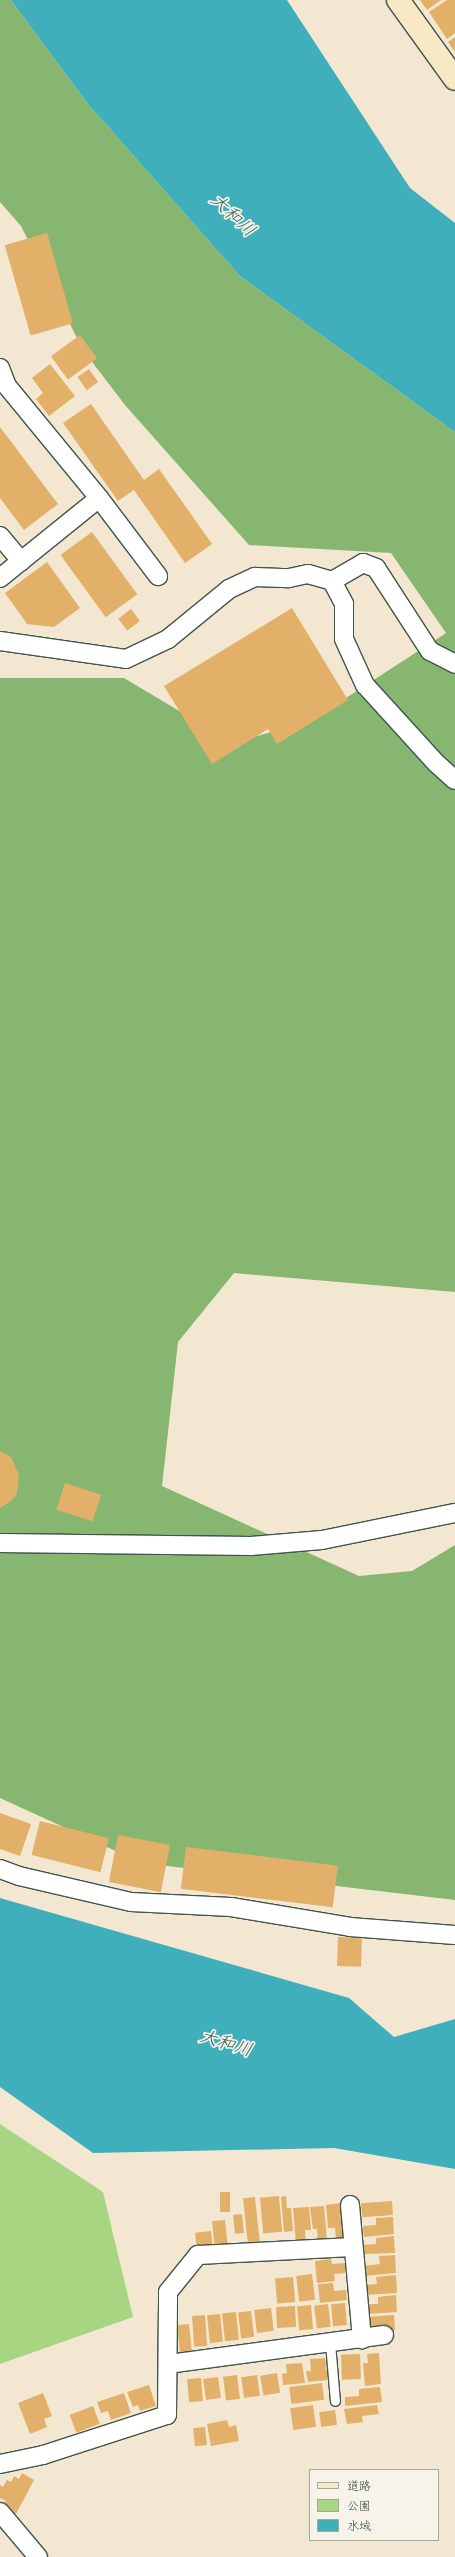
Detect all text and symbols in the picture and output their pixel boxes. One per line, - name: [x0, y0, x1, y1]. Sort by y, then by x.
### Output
- water label: 大和川: [206, 189, 260, 241]
- water label: 大和川: [197, 2025, 255, 2061]
- legend: [309, 2469, 439, 2541]
- text: 道路: [347, 2478, 371, 2494]
- text: 公園: [347, 2498, 371, 2514]
- text: 水域: [347, 2518, 371, 2534]

